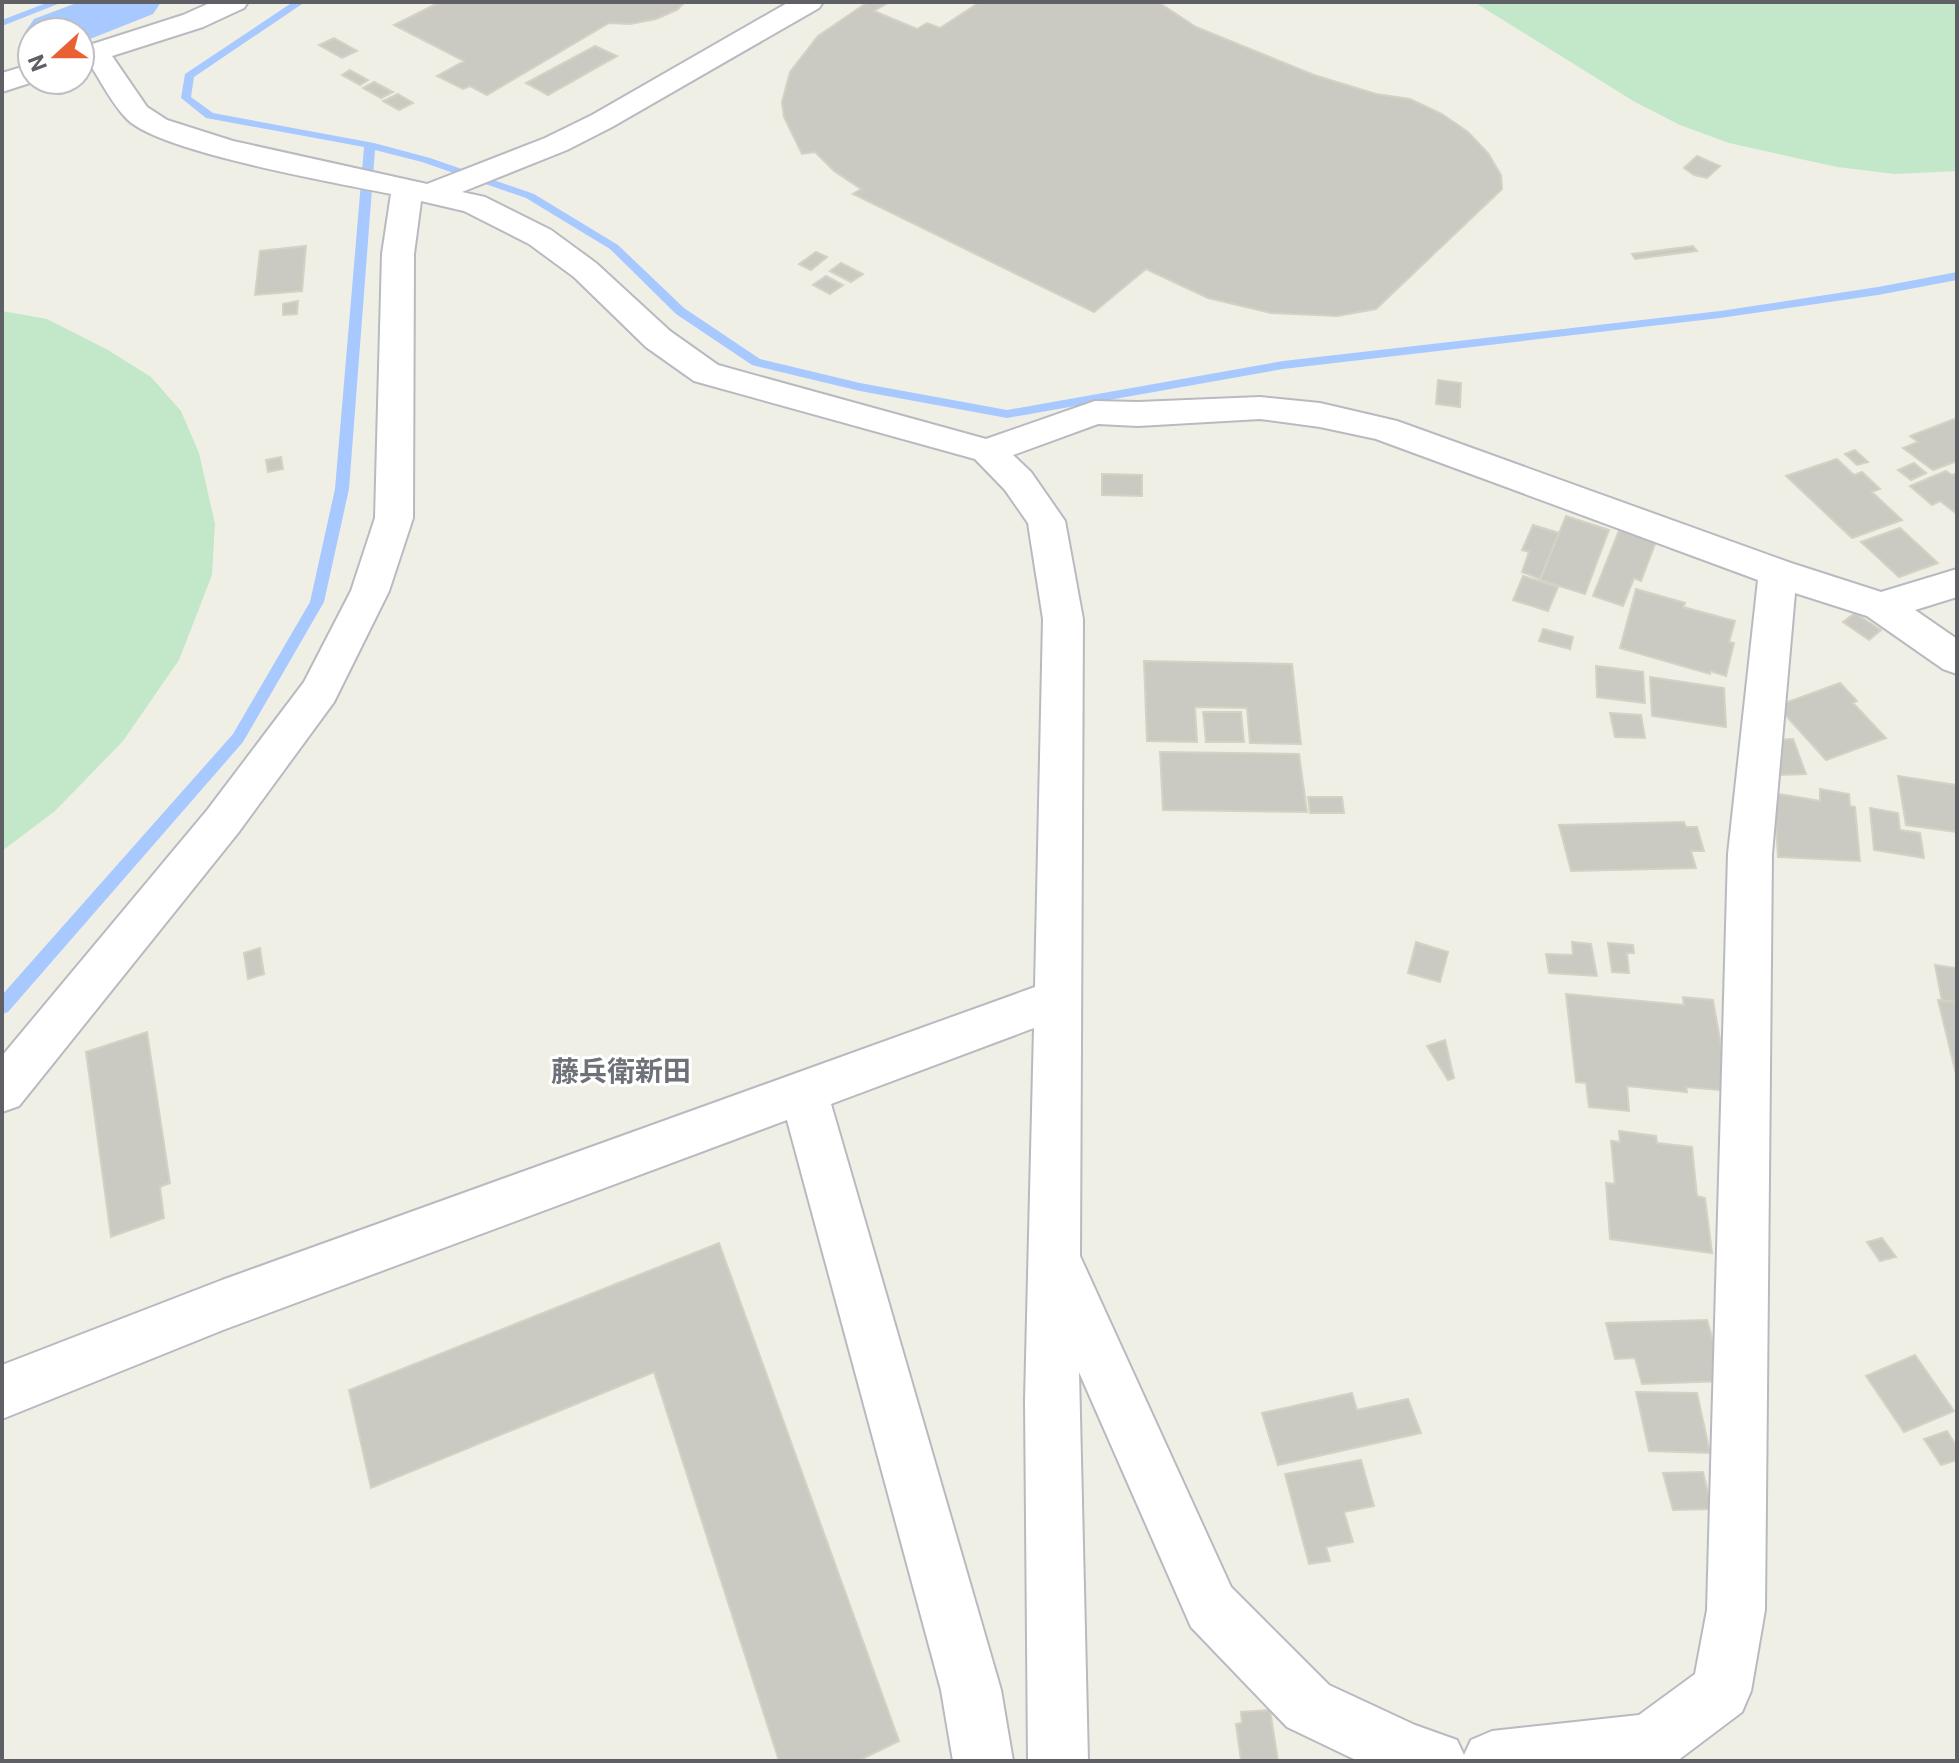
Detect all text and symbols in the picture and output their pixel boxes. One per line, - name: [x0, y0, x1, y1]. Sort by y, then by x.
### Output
- north arrow: [16, 16, 96, 96]
- text: N: [23, 51, 52, 75]
- district label: 藤兵衛新田: [551, 1055, 691, 1088]

